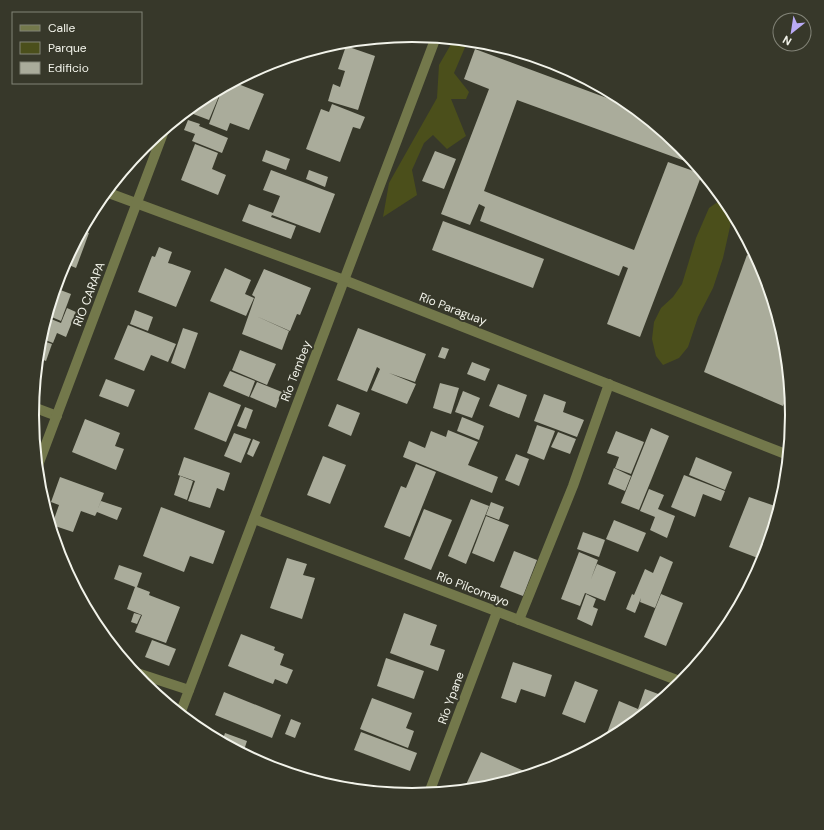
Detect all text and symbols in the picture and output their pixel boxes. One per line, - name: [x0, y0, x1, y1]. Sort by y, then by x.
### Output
- legend: [12, 12, 142, 84]
- north arrow: [772, 12, 812, 52]
- text: Calle: [48, 20, 75, 36]
- text: N: [780, 33, 794, 49]
- text: Parque: [48, 40, 87, 56]
- text: Edificio: [48, 60, 89, 76]
- street label: RIO CARAPA: [69, 259, 109, 328]
- street label: Río Paraguay: [417, 289, 489, 329]
- street label: Río Tembey: [277, 338, 315, 404]
- street label: Río Pilcomayo: [434, 568, 512, 610]
- street label: Río Ypane: [434, 669, 468, 726]

